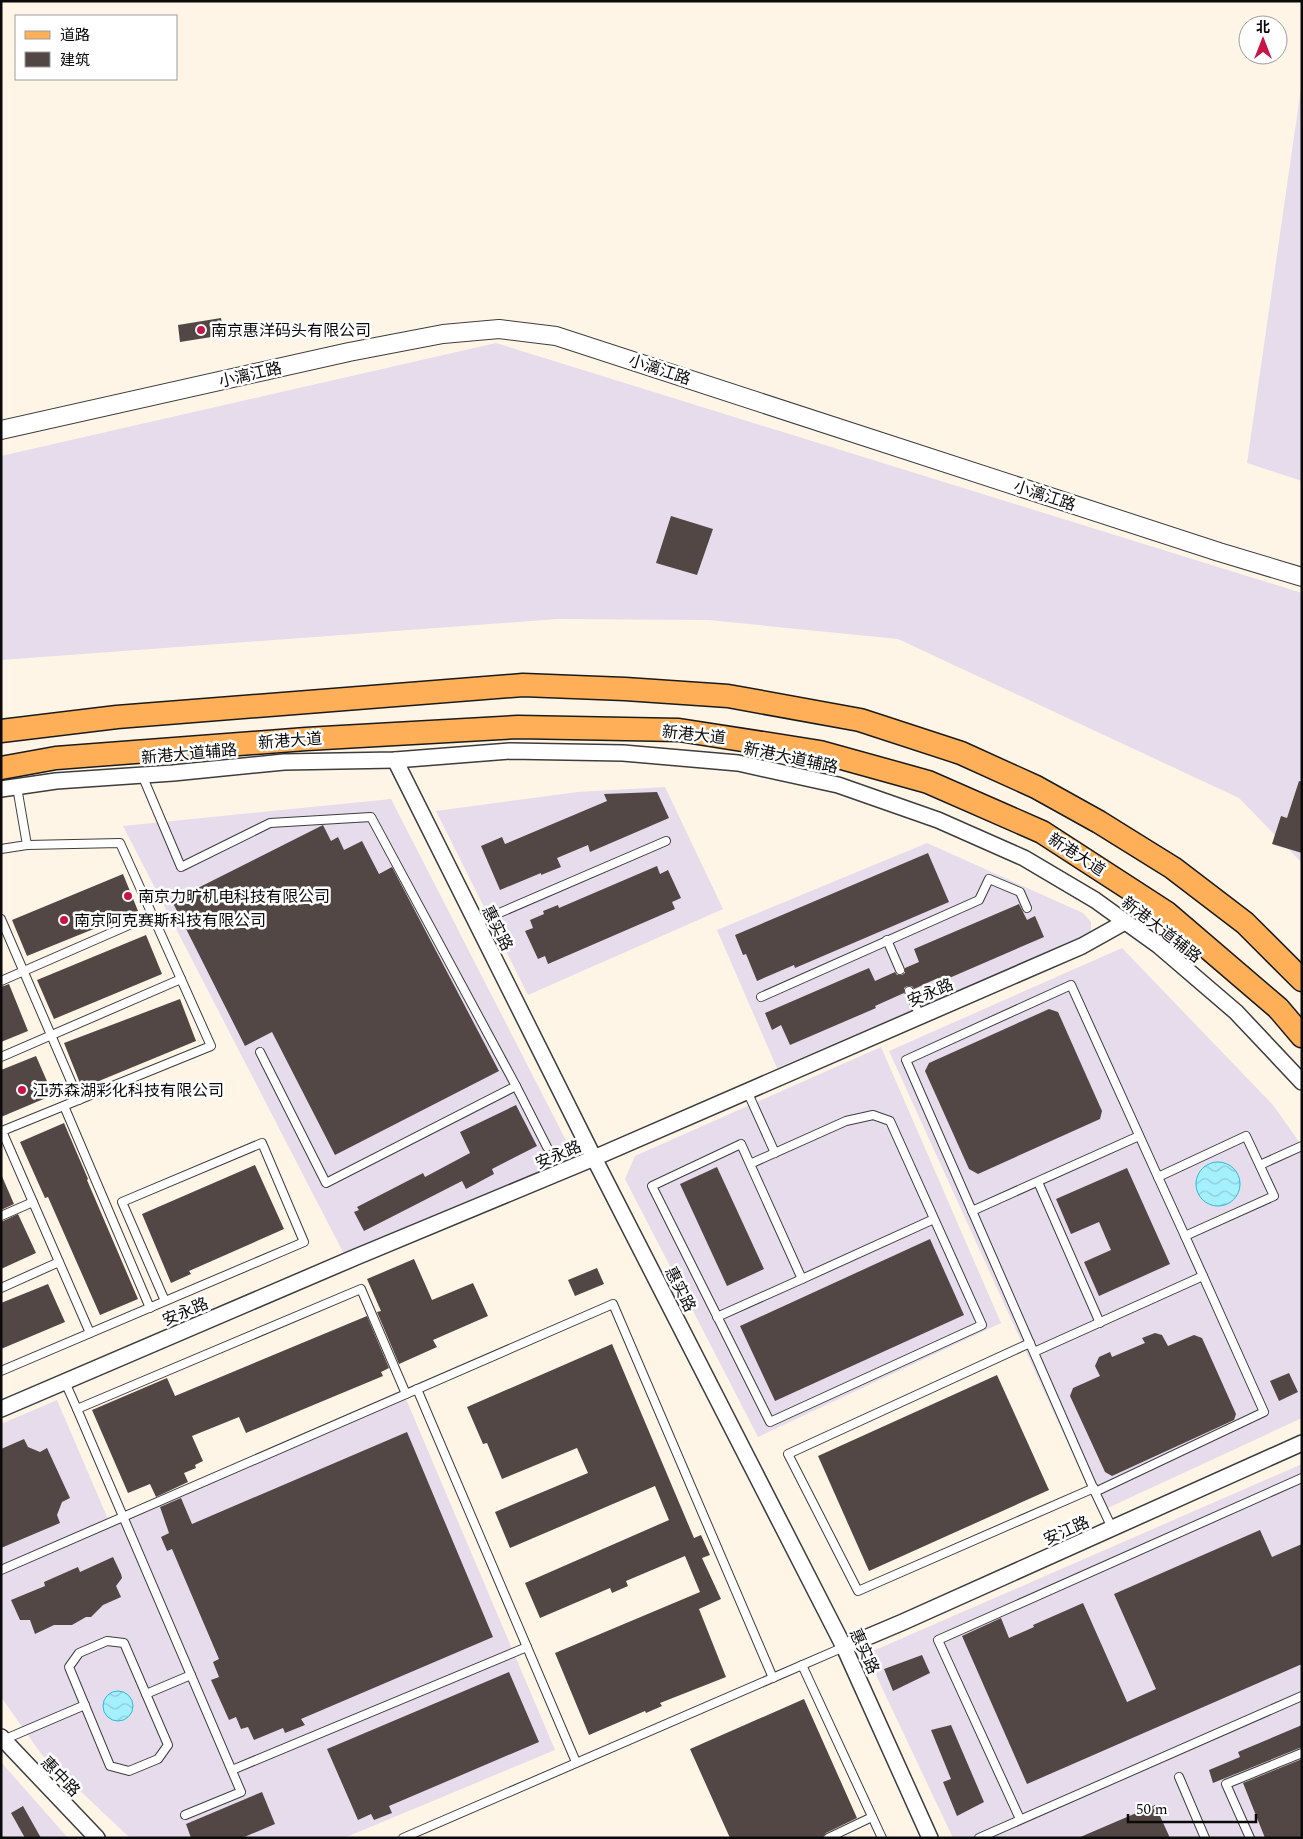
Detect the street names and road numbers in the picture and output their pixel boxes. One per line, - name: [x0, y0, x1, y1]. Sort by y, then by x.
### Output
- street label: 小漓江路: [626, 349, 694, 391]
- street label: 小漓江路: [216, 356, 284, 394]
- street label: 小漓江路: [1011, 475, 1079, 517]
- street label: 新港大道: [661, 720, 727, 750]
- street label: 新港大道: [257, 727, 323, 755]
- street label: 新港大道辅路: [741, 736, 840, 780]
- street label: 新港大道辅路: [140, 738, 238, 770]
- street label: 新港大道: [1043, 827, 1110, 882]
- street label: 新港大道辅路: [1116, 891, 1207, 969]
- street label: 惠实路: [476, 902, 519, 955]
- street label: 安永路: [904, 972, 957, 1013]
- street label: 安永路: [532, 1134, 585, 1175]
- street label: 惠实路: [659, 1263, 702, 1316]
- street label: 安永路: [159, 1291, 212, 1332]
- street label: 安江路: [1040, 1510, 1093, 1552]
- street label: 惠实路: [843, 1625, 885, 1678]
- street label: 惠中路: [35, 1751, 86, 1802]

